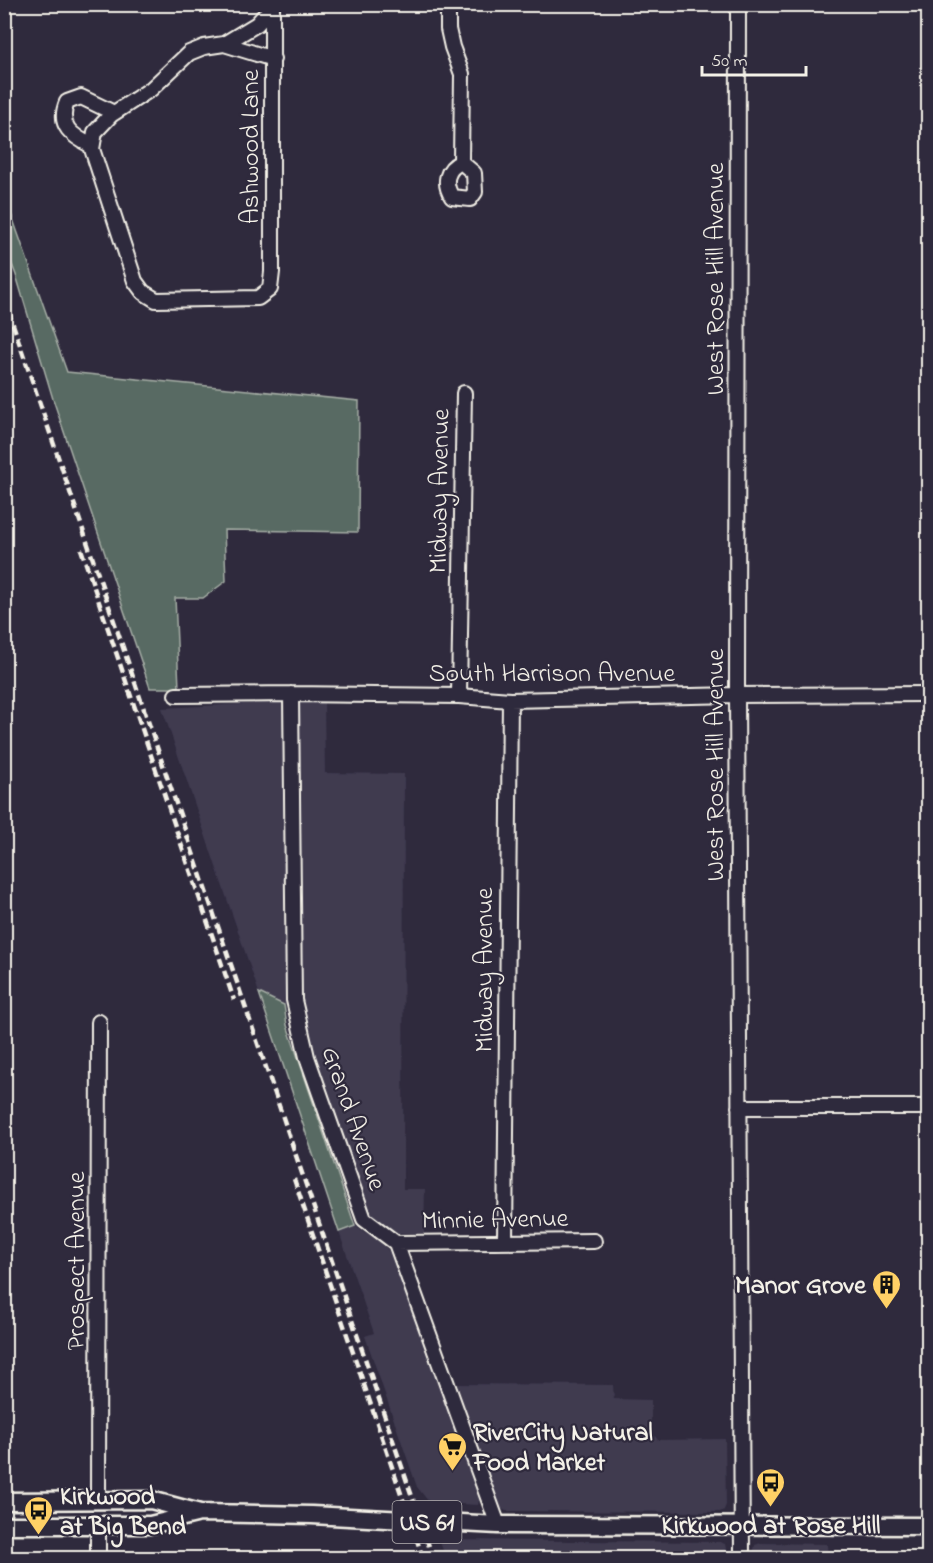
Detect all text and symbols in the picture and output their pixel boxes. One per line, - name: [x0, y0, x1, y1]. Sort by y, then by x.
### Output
- scale bar: [702, 39, 806, 77]
- text: 50 m: [711, 49, 748, 75]
- street label: Ashwood Lane: [233, 69, 271, 224]
- street label: West Rose Hill Avenue: [698, 162, 736, 395]
- street label: Midway Avenue: [421, 408, 461, 574]
- street label: West Rose Hill Avenue: [698, 648, 736, 881]
- street label: South Harrison Avenue: [429, 656, 676, 694]
- street label: Midway Avenue: [467, 887, 505, 1052]
- street label: Grand Avenue: [310, 1042, 395, 1196]
- street label: Prospect Avenue: [59, 1171, 97, 1350]
- street label: Minnie Avenue: [421, 1201, 569, 1241]
- place label: Manor Grove: [735, 1268, 867, 1306]
- building icon: Manor Grove: [871, 1268, 903, 1310]
- place label: RiverCity Natural Food Market: [471, 1415, 653, 1483]
- supermarket icon: RiverCity Natural Food Market: [436, 1430, 468, 1472]
- bus stop icon: Kirkwood at Rose Hill: [755, 1466, 787, 1508]
- place label: Kirkwood at Big Bend: [60, 1479, 187, 1548]
- bus stop icon: Kirkwood at Big Bend: [23, 1494, 55, 1536]
- road number: US 61: [392, 1501, 462, 1543]
- place label: Kirkwood at Rose Hill: [662, 1508, 880, 1546]

